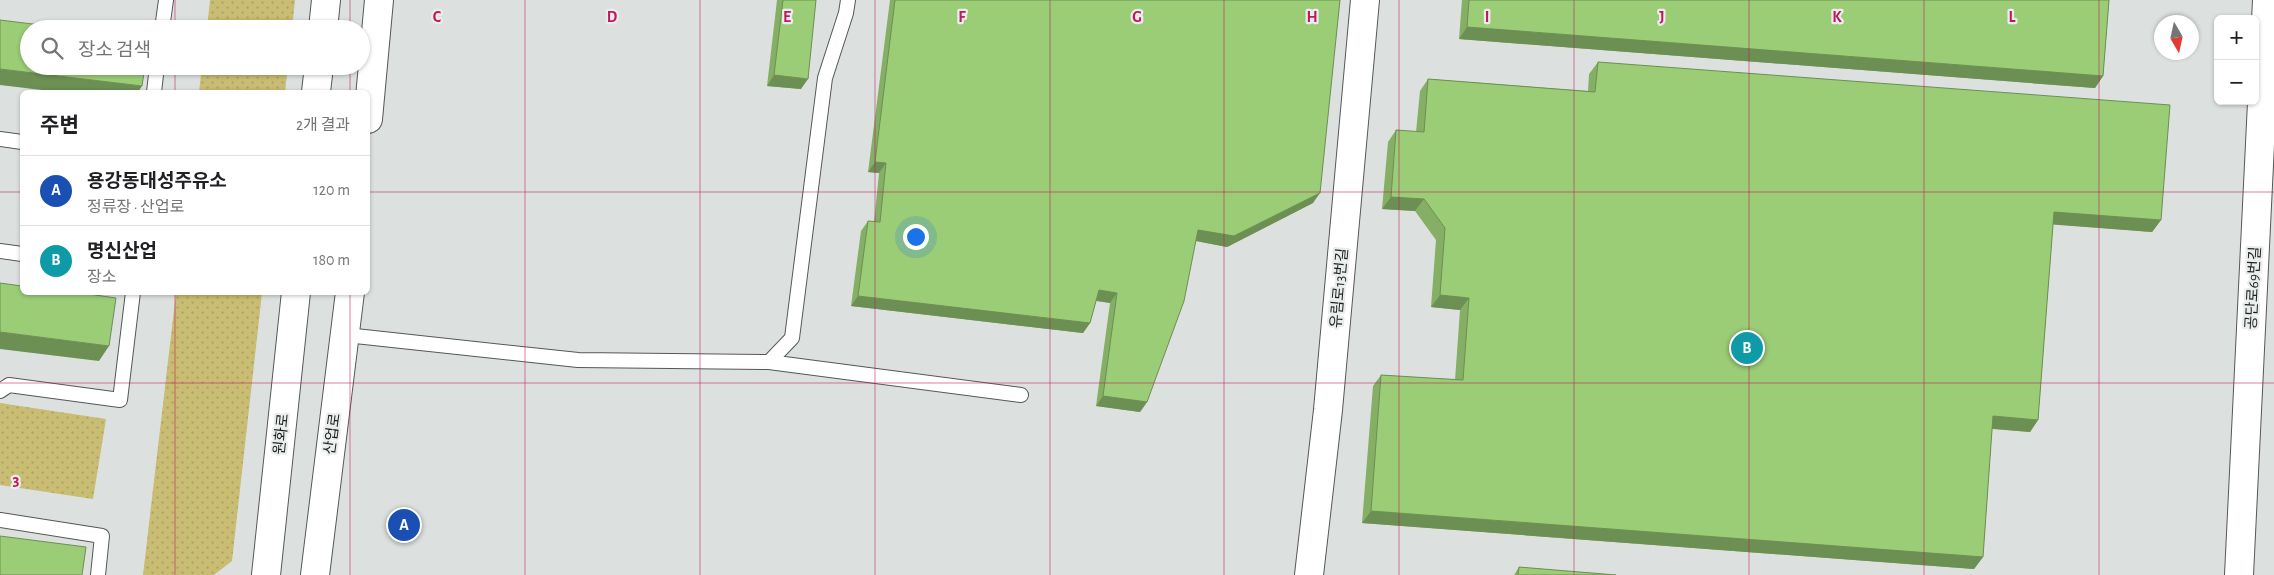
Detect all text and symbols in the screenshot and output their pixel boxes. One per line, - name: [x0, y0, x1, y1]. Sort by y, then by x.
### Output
- text: C: [433, 9, 442, 25]
- text: D: [607, 9, 618, 25]
- text: E: [783, 9, 791, 25]
- text: F: [958, 9, 966, 25]
- text: G: [1132, 9, 1142, 25]
- text: H: [1306, 9, 1318, 25]
- text: I: [1485, 9, 1489, 25]
- text: J: [1659, 9, 1665, 25]
- text: K: [1832, 9, 1842, 25]
- text: L: [2009, 9, 2016, 25]
- north arrow: [2154, 15, 2199, 60]
- map controls: [2214, 15, 2259, 105]
- button: +: [2214, 15, 2259, 60]
- search box: [20, 20, 370, 75]
- icon: search: [38, 34, 66, 62]
- text: 장소 검색: [78, 41, 151, 60]
- button: −: [2214, 60, 2259, 105]
- text: 주변: [40, 115, 79, 136]
- text: 2개 결과: [296, 117, 350, 133]
- text: 용강동대성주유소: [87, 172, 227, 191]
- text: A: [51, 182, 61, 198]
- text: 120 m: [313, 182, 350, 198]
- text: 정류장 · 산업로: [87, 199, 184, 215]
- your location: [903, 224, 929, 250]
- text: 명신산업: [87, 242, 157, 261]
- street label: 공단로69번길: [2243, 246, 2263, 330]
- street label: 유림로13번길: [1328, 247, 1350, 329]
- text: B: [51, 252, 61, 268]
- text: 180 m: [313, 252, 350, 268]
- text: 장소: [87, 269, 116, 285]
- pin: B: [1731, 329, 1763, 367]
- street label: 산업로: [321, 412, 343, 456]
- street label: 원화로: [271, 413, 291, 455]
- text: 3: [13, 472, 20, 488]
- pin: A: [388, 506, 420, 544]

